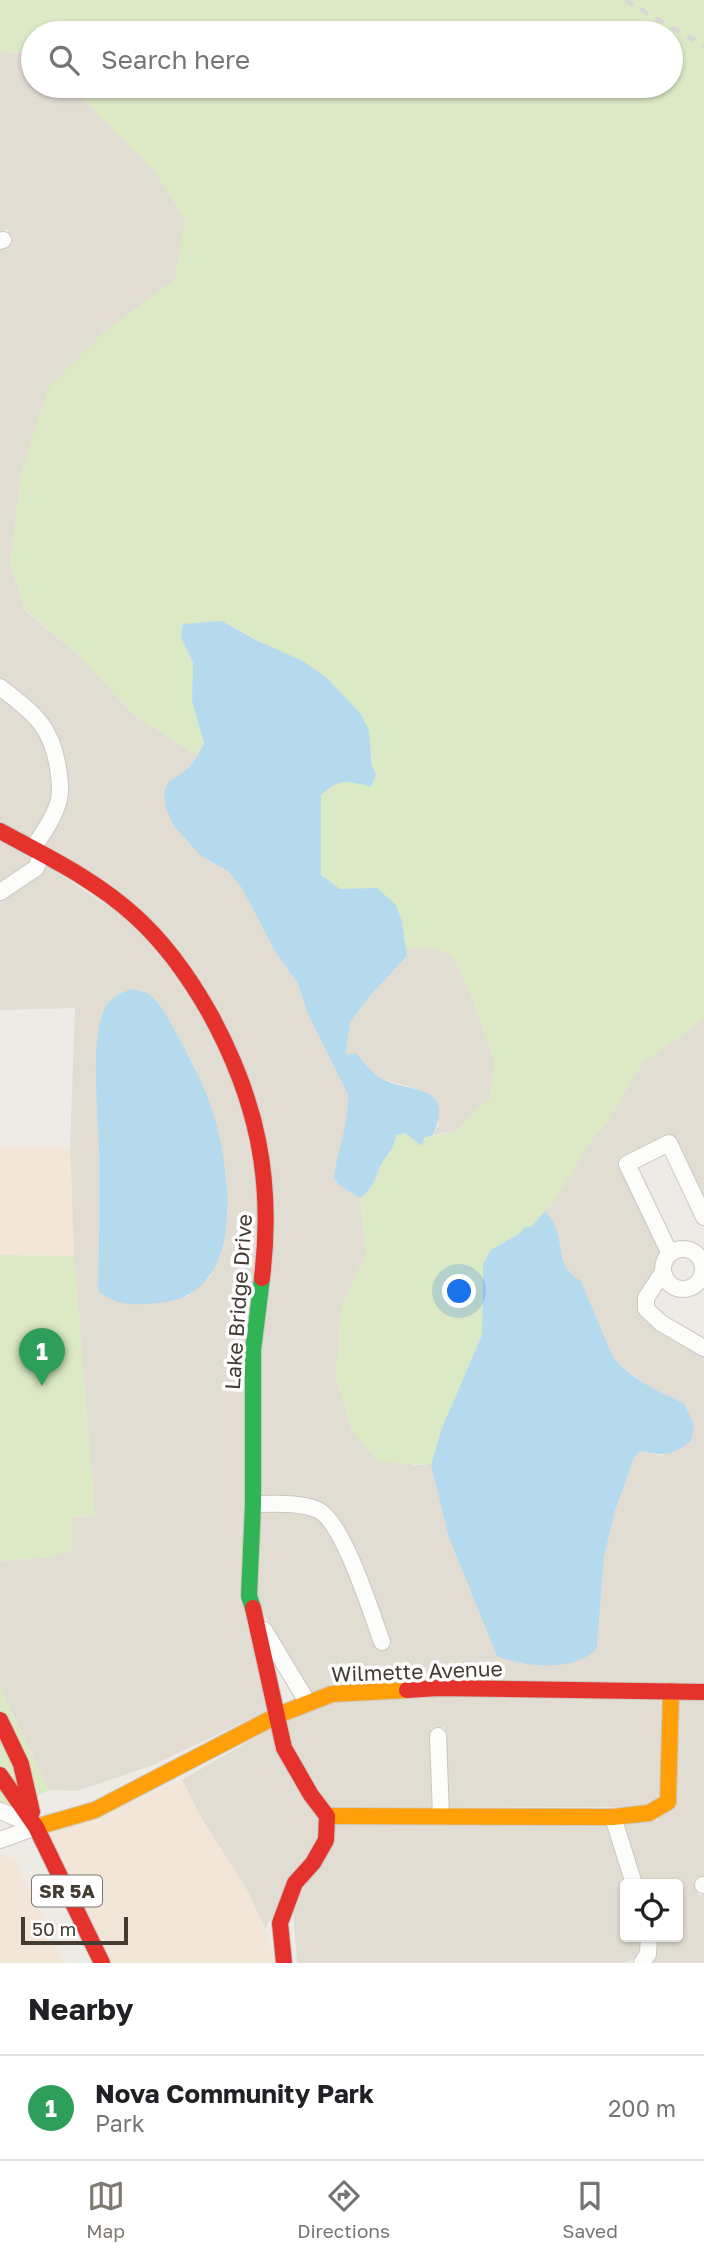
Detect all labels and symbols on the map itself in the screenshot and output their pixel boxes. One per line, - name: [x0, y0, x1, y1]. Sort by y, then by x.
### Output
- street label: Lake Bridge Drive: [219, 1213, 257, 1391]
- your location: [442, 1274, 476, 1308]
- pin: 1: [19, 1328, 65, 1386]
- street label: Wilmette Avenue: [331, 1655, 503, 1687]
- road number: SR 5A: [32, 1876, 102, 1907]
- scale bar: [21, 1914, 128, 1946]

